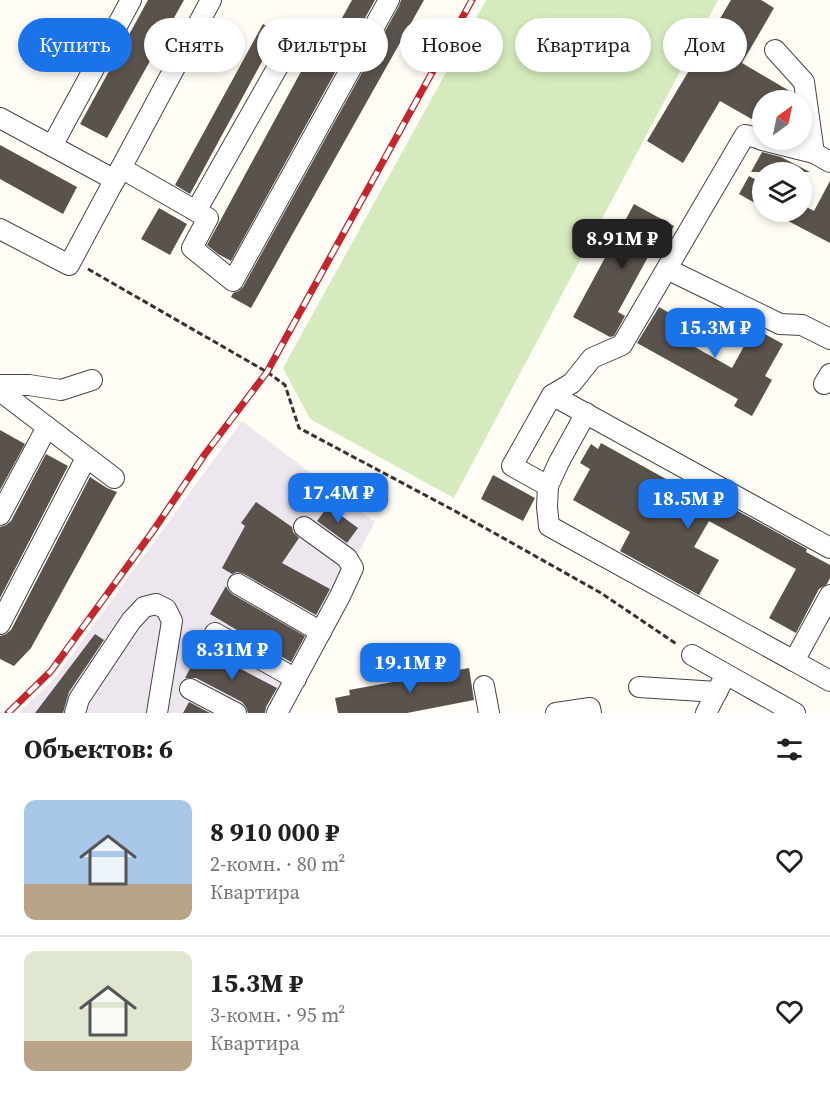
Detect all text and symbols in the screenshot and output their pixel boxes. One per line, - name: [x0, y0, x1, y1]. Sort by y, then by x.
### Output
- chip: Купить: [18, 18, 132, 72]
- chip: Снять: [144, 18, 245, 72]
- chip: Фильтры: [257, 18, 388, 72]
- chip: Новое: [400, 18, 503, 72]
- chip: Квартира: [515, 18, 651, 72]
- chip: Дом: [663, 18, 747, 72]
- north arrow: [752, 90, 812, 150]
- map controls: [752, 90, 812, 222]
- button: layers: [752, 162, 812, 222]
- pin: 8.91M ₽: [567, 219, 677, 270]
- text: 8.91M ₽: [586, 224, 658, 252]
- pin: 15.3M ₽: [660, 308, 770, 359]
- text: 15.3M ₽: [679, 313, 751, 341]
- pin: 17.4M ₽: [283, 473, 393, 524]
- text: 17.4M ₽: [302, 478, 374, 506]
- pin: 18.5M ₽: [633, 479, 743, 530]
- text: 18.5M ₽: [652, 484, 724, 512]
- pin: 8.31M ₽: [177, 630, 287, 681]
- text: 8.31M ₽: [196, 635, 268, 663]
- pin: 19.1M ₽: [355, 643, 465, 694]
- text: 19.1M ₽: [374, 648, 446, 676]
- text: Объектов: 6: [24, 731, 173, 767]
- icon: filters: [773, 733, 806, 766]
- text: 8 910 000 ₽: [210, 814, 339, 850]
- icon: home: [72, 824, 144, 896]
- icon: heart: [773, 844, 806, 877]
- text: 2-комн. · 80 m²: [210, 850, 345, 878]
- text: Квартира: [210, 878, 300, 906]
- text: 15.3M ₽: [210, 965, 303, 1001]
- icon: home: [72, 975, 144, 1047]
- icon: heart: [773, 995, 806, 1028]
- text: 3-комн. · 95 m²: [210, 1001, 345, 1029]
- text: Квартира: [210, 1029, 300, 1057]

